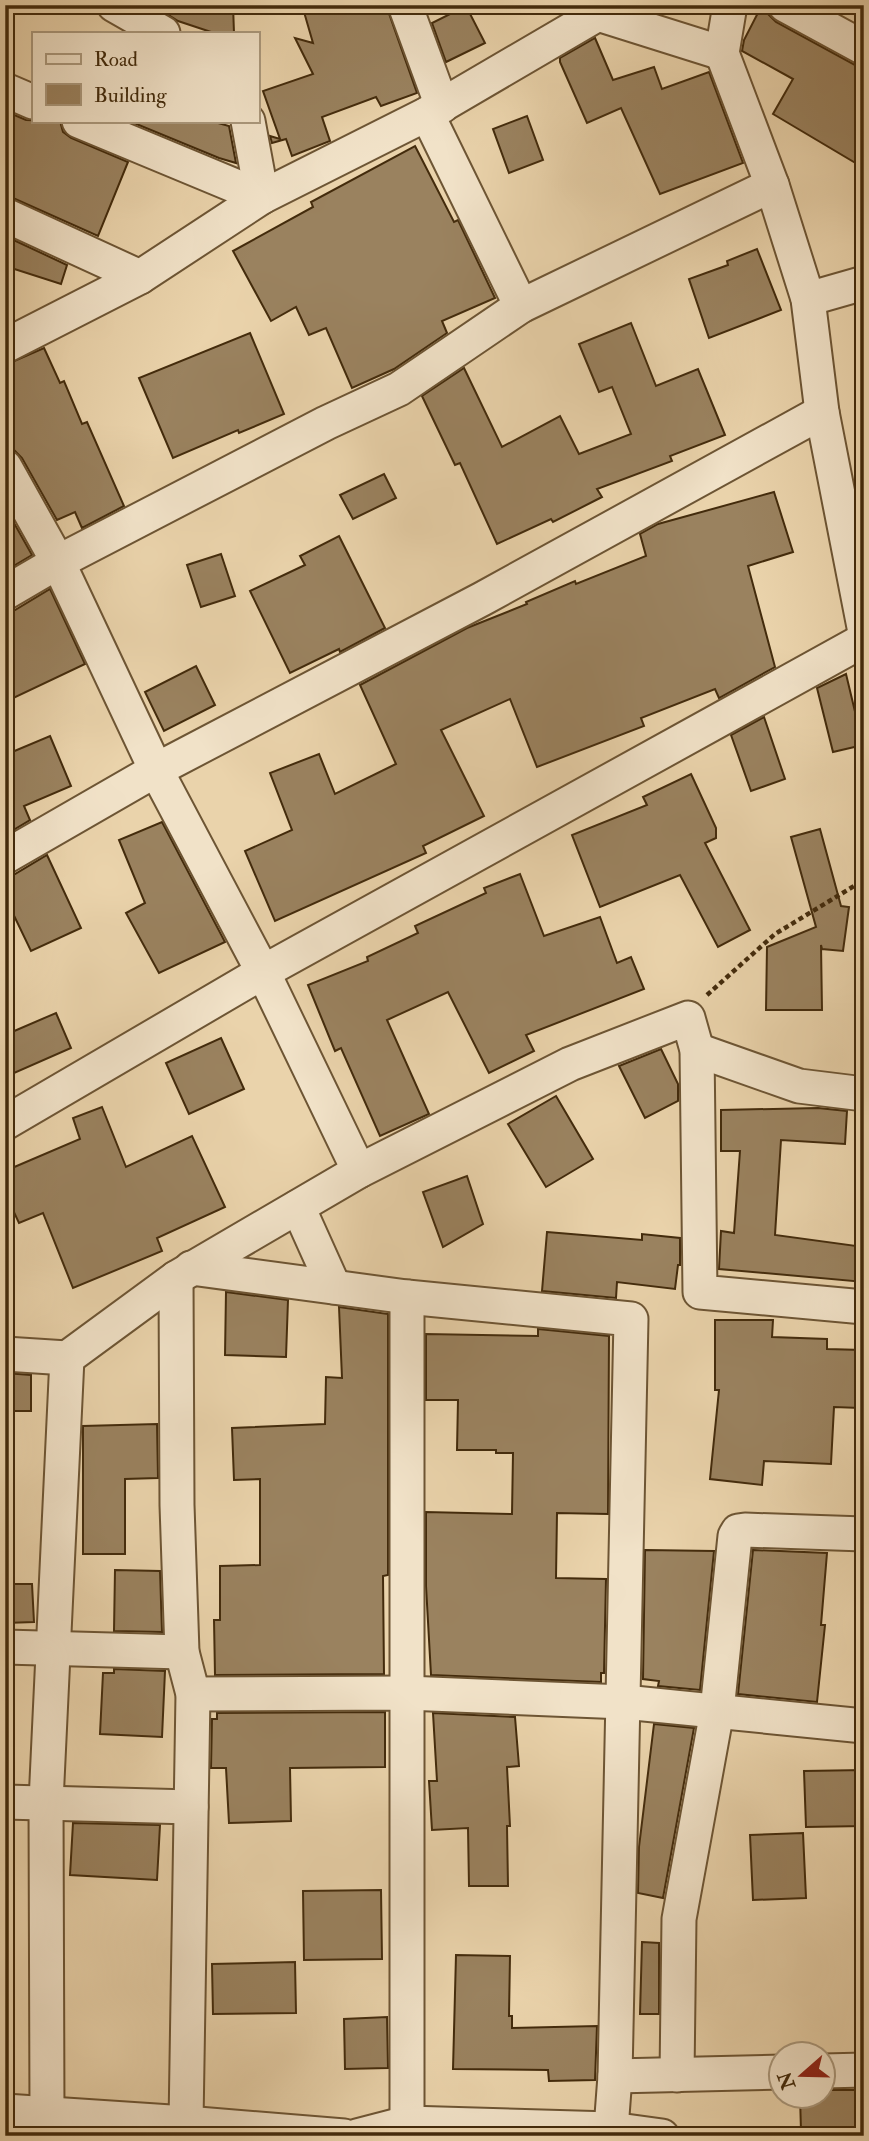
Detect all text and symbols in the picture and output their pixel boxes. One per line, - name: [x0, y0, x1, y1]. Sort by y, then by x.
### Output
- legend: [32, 32, 259, 122]
- text: Road: [94, 46, 139, 73]
- text: Building: [94, 82, 167, 109]
- north arrow: [768, 2039, 838, 2110]
- text: N: [772, 2067, 801, 2094]

